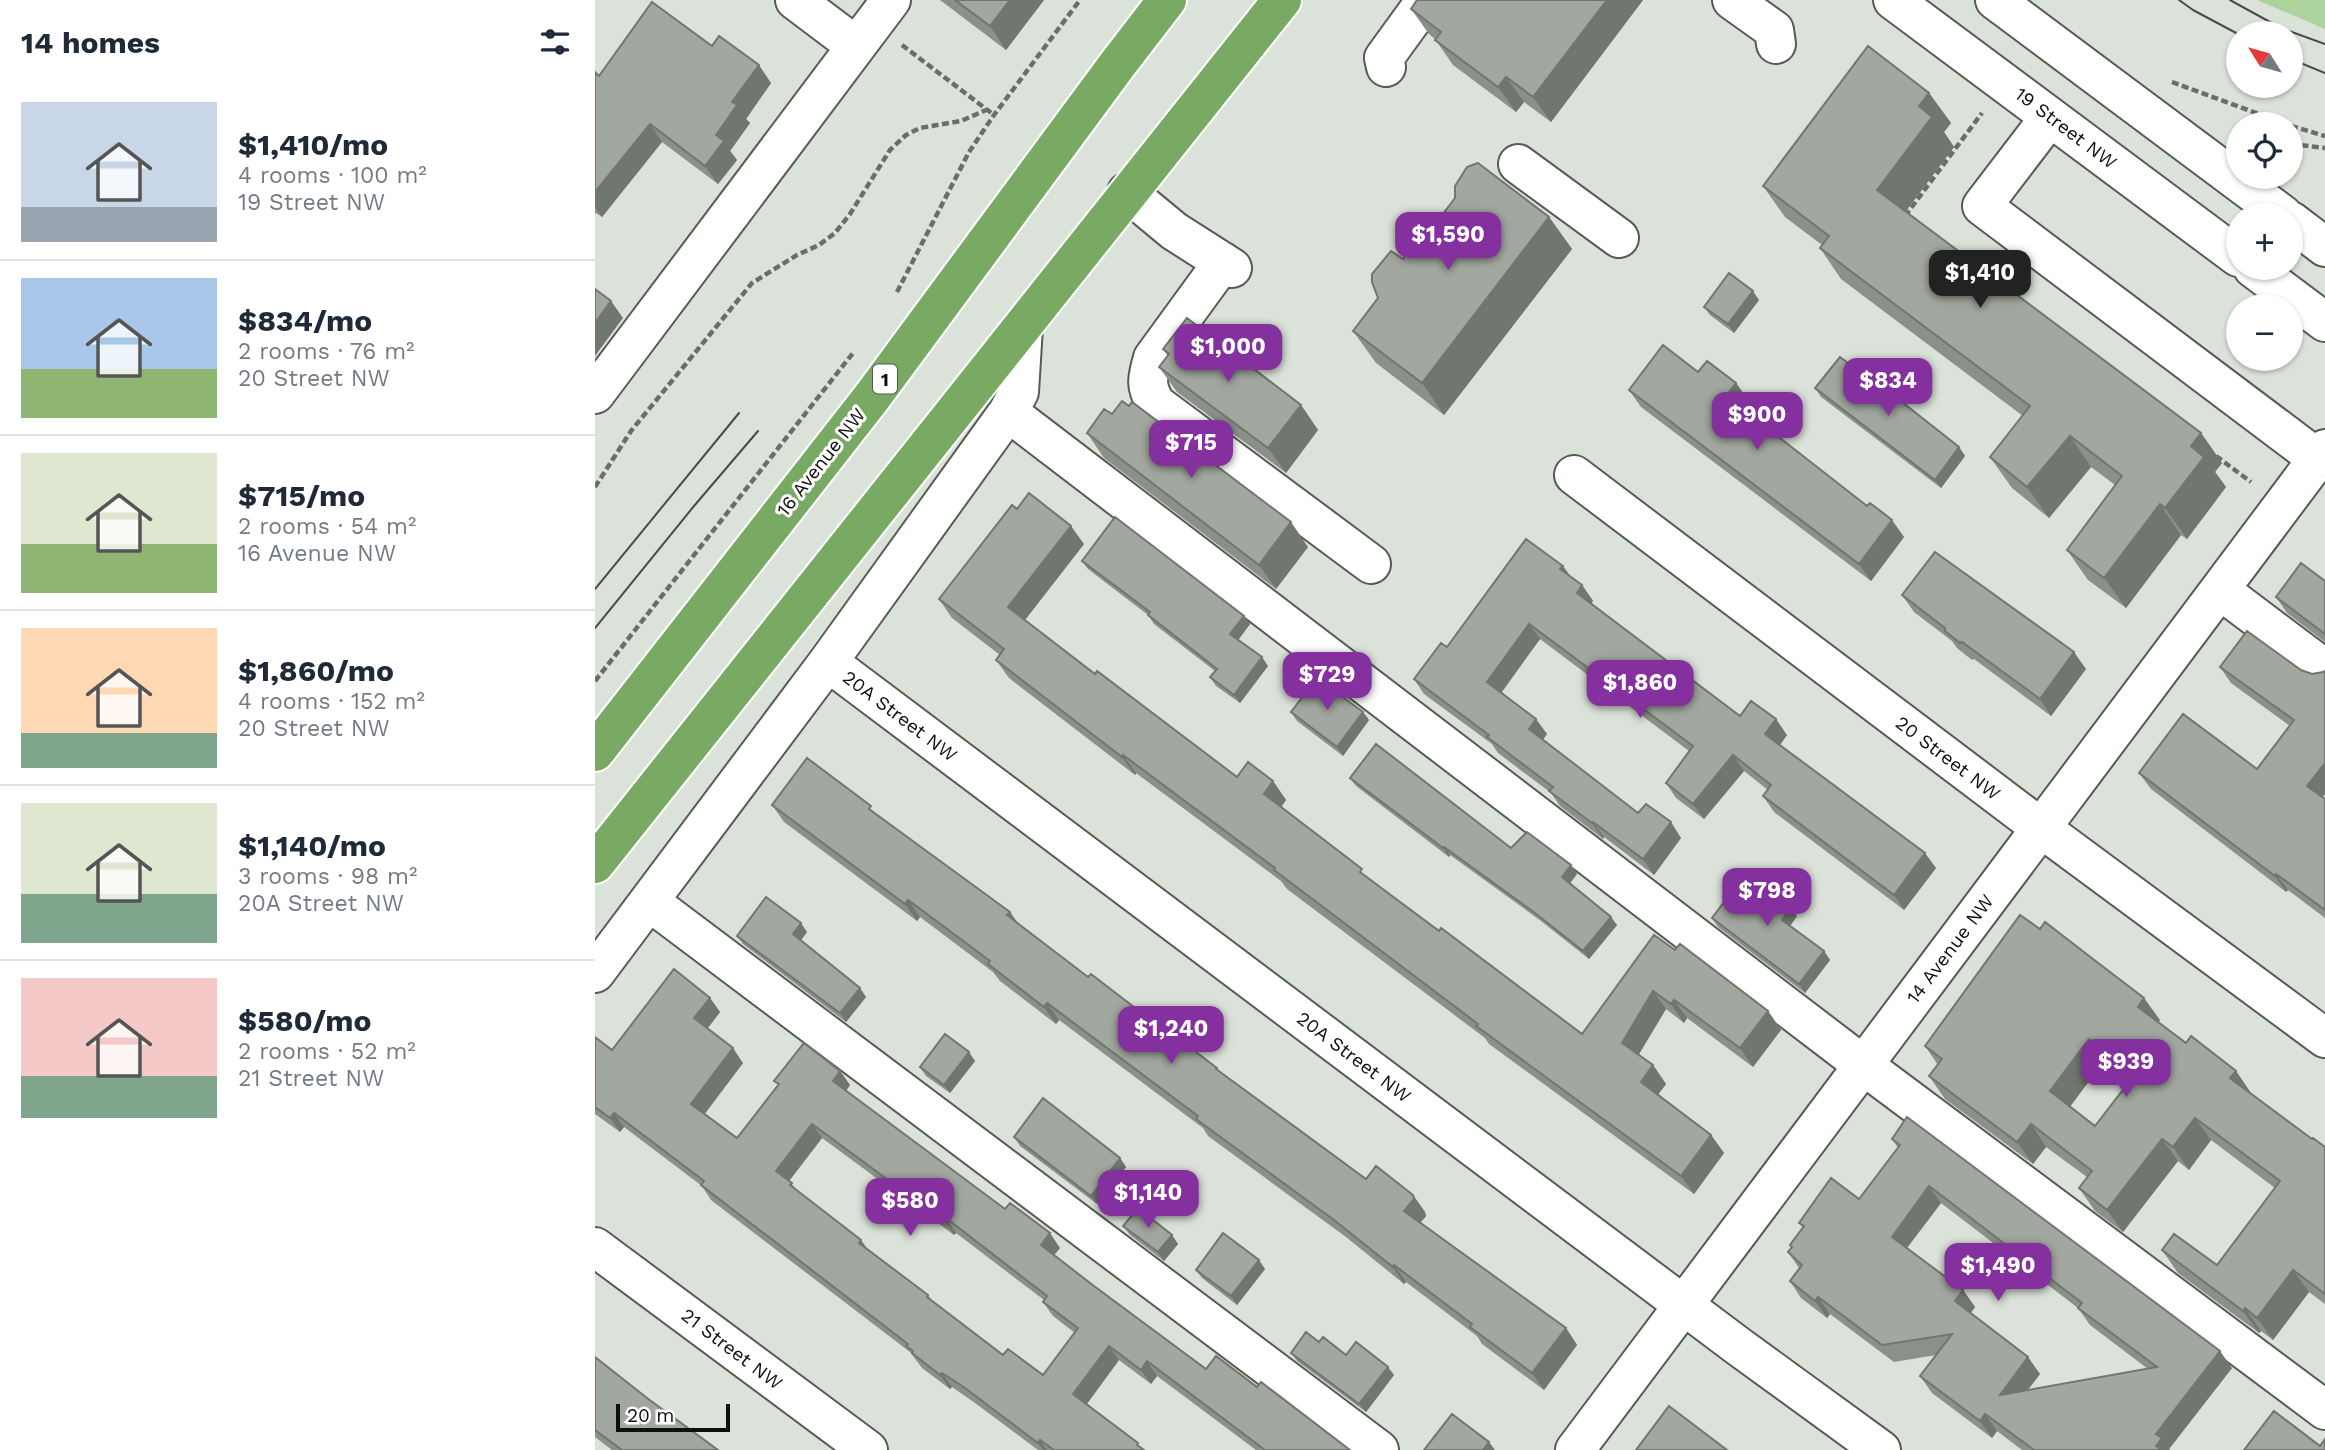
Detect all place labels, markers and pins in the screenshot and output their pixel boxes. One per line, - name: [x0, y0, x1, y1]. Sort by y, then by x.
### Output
- pin: $1,590: [1391, 212, 1505, 272]
- pin: $1,410: [1923, 250, 2037, 310]
- pin: $1,000: [1171, 324, 1285, 384]
- pin: $834: [1847, 358, 1929, 418]
- pin: $900: [1716, 392, 1798, 452]
- pin: $715: [1150, 420, 1232, 480]
- pin: $729: [1286, 652, 1368, 712]
- pin: $1,860: [1583, 660, 1697, 720]
- pin: $798: [1726, 869, 1808, 928]
- pin: $1,240: [1114, 1006, 1228, 1066]
- pin: $939: [2085, 1040, 2167, 1099]
- pin: $1,140: [1091, 1170, 1205, 1230]
- pin: $580: [869, 1178, 951, 1238]
- pin: $1,490: [1941, 1244, 2055, 1303]

